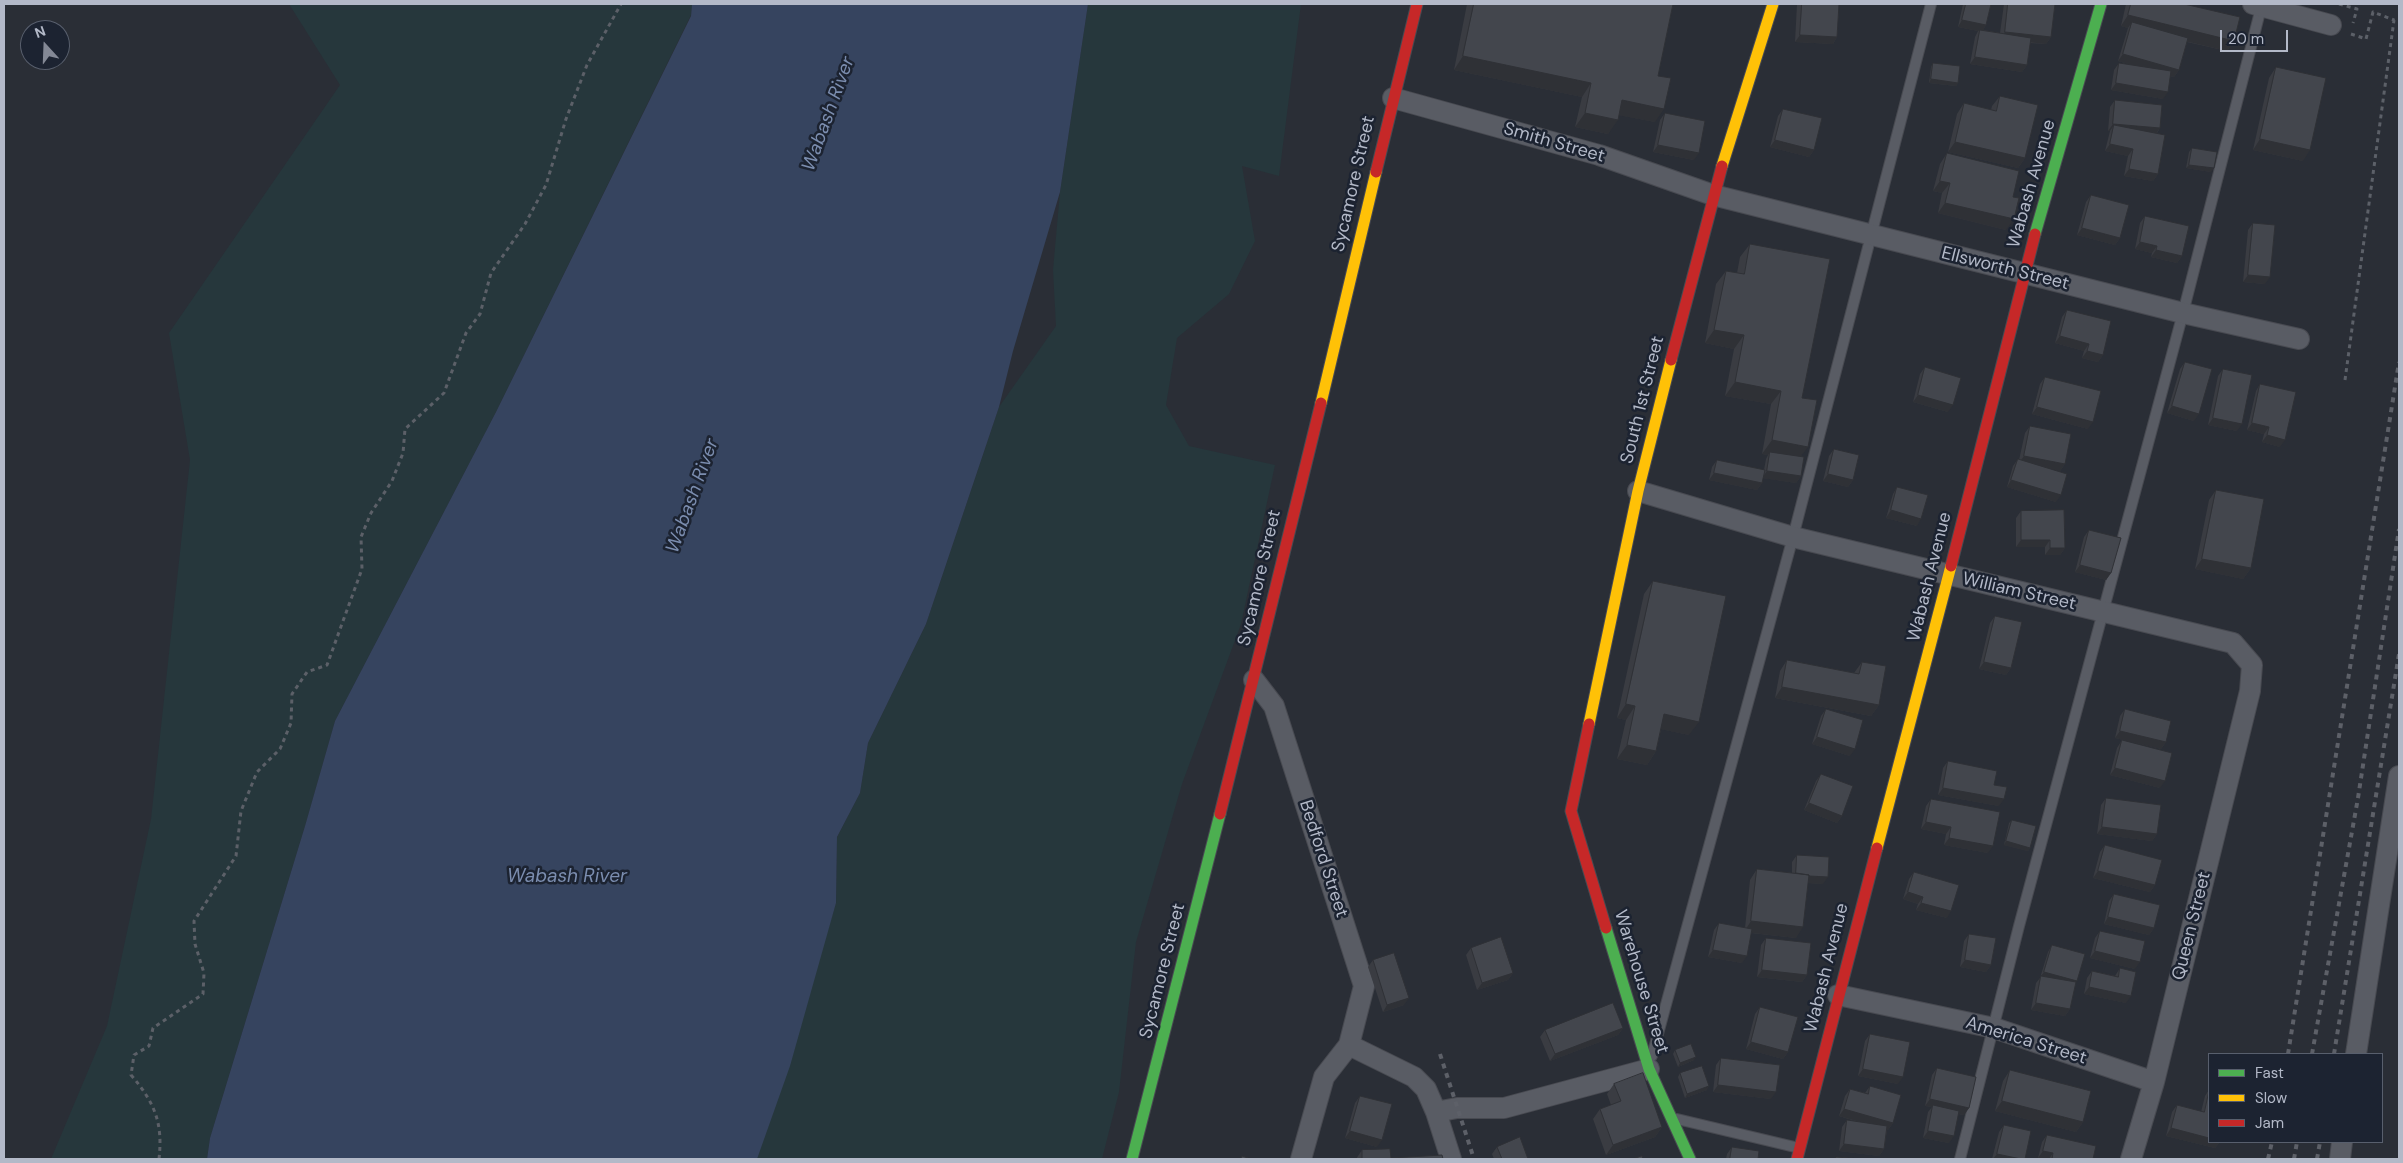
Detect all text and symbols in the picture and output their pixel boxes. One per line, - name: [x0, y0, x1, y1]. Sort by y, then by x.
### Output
- north arrow: [20, 20, 70, 70]
- scale bar: [2223, 20, 2290, 52]
- text: N: [32, 22, 48, 42]
- text: 20 m: [2228, 29, 2264, 49]
- water label: Wabash River: [798, 54, 860, 174]
- street label: Sycamore Street: [1328, 114, 1380, 254]
- street label: Wabash Avenue: [2003, 117, 2061, 251]
- street label: Smith Street: [1501, 118, 1607, 168]
- street label: Ellsworth Street: [1939, 243, 2071, 295]
- street label: South 1st Street: [1617, 334, 1669, 466]
- water label: Wabash River: [662, 436, 724, 556]
- street label: Sycamore Street: [1234, 508, 1286, 648]
- street label: Wabash Avenue: [1903, 510, 1957, 644]
- street label: William Street: [1960, 568, 2078, 616]
- street label: Bedford Street: [1294, 798, 1352, 920]
- water label: Wabash River: [507, 866, 627, 888]
- street label: Queen Street: [2168, 870, 2216, 982]
- street label: Sycamore Street: [1136, 901, 1190, 1041]
- street label: Wabash Avenue: [1800, 901, 1854, 1035]
- street label: Warehouse Street: [1609, 907, 1673, 1057]
- street label: America Street: [1963, 1012, 2089, 1070]
- legend: [2208, 1053, 2383, 1143]
- text: Fast: [2255, 1063, 2284, 1083]
- text: Slow: [2255, 1088, 2287, 1108]
- text: Jam: [2255, 1113, 2284, 1133]

